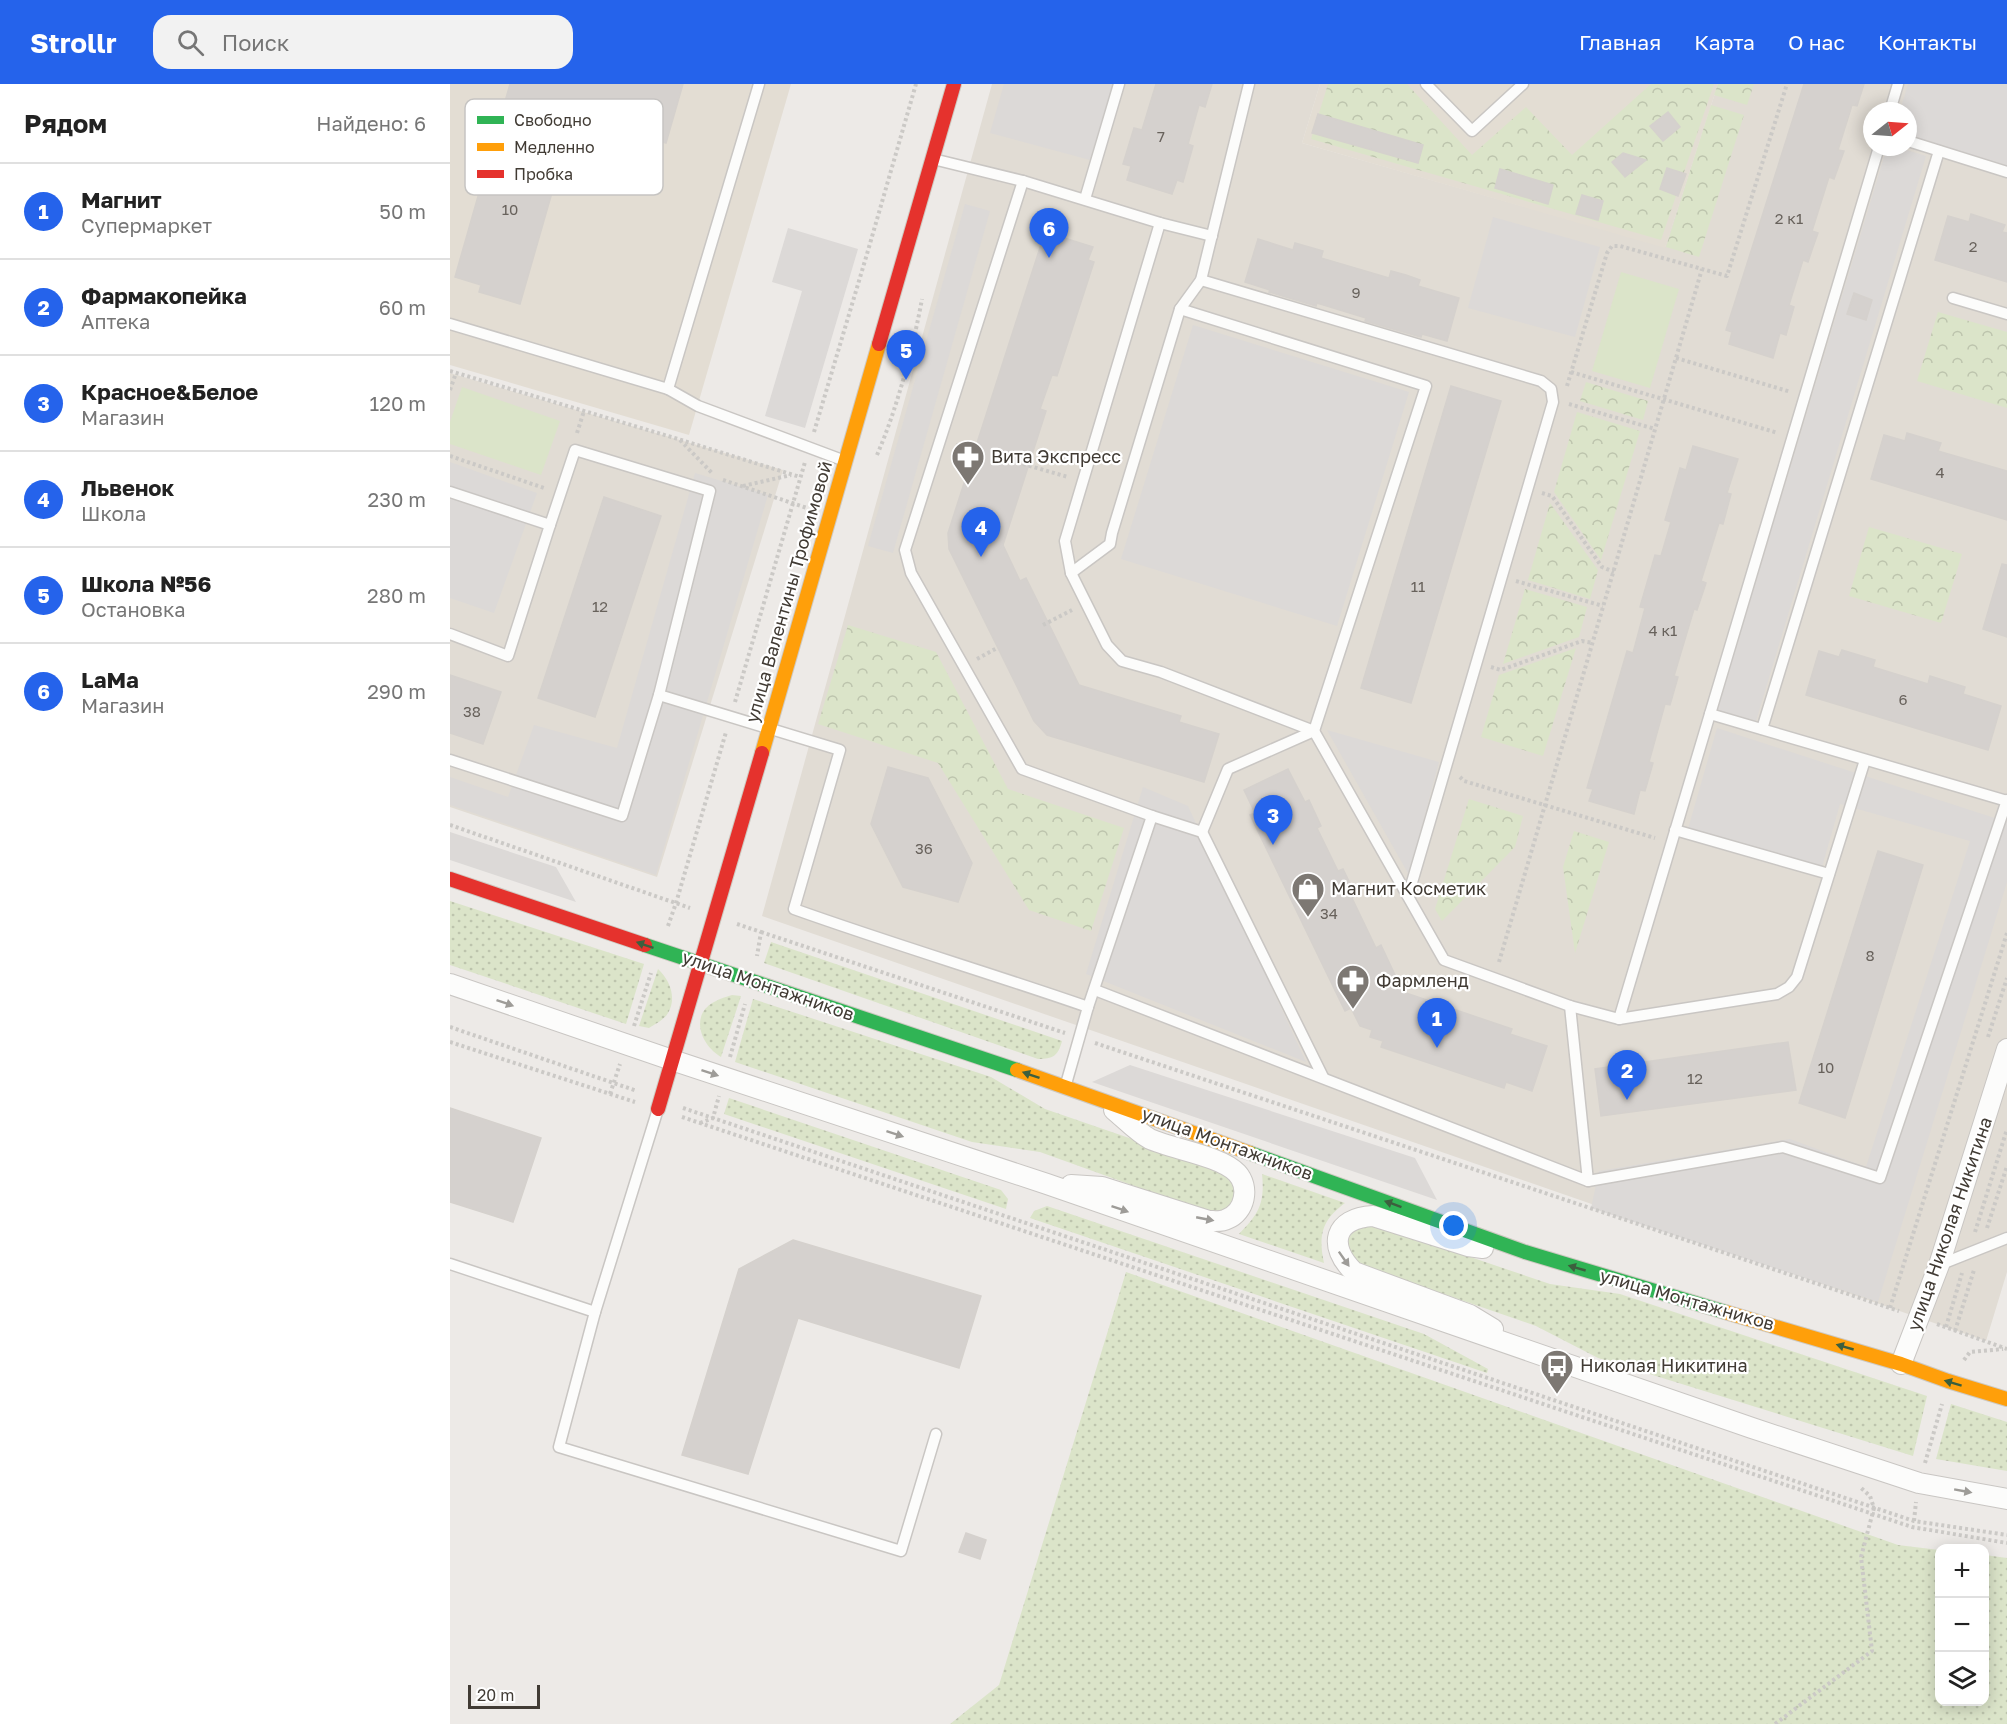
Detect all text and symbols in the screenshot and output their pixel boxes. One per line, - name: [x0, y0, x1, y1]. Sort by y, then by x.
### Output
- search box: [153, 15, 573, 69]
- text: Strollr: [30, 26, 117, 59]
- icon: search: [174, 26, 207, 59]
- text: Поиск: [222, 29, 289, 56]
- text: Главная: [1579, 29, 1661, 55]
- text: Карта: [1694, 29, 1755, 55]
- text: О нас: [1788, 29, 1845, 55]
- text: Контакты: [1878, 29, 1977, 55]
- legend: [465, 99, 663, 195]
- north arrow: [1863, 102, 1917, 156]
- text: Рядом: [24, 108, 107, 139]
- text: Свободно: [514, 110, 592, 130]
- text: Найдено: 6: [316, 111, 426, 135]
- house number: 7: [1157, 127, 1165, 145]
- text: Медленно: [514, 137, 595, 157]
- text: Пробка: [514, 164, 573, 184]
- text: Магнит: [81, 186, 162, 213]
- text: 1: [38, 199, 49, 223]
- text: 50 m: [379, 199, 426, 223]
- house number: 10: [502, 200, 518, 218]
- pin: 6: [1030, 208, 1068, 258]
- house number: 2 к1: [1775, 209, 1803, 227]
- text: Супермаркет: [81, 213, 212, 237]
- house number: 2: [1969, 237, 1977, 255]
- text: Фармакопейка: [81, 282, 247, 309]
- house number: 9: [1351, 283, 1361, 301]
- text: 2: [37, 295, 50, 319]
- text: 60 m: [379, 295, 426, 319]
- text: Аптека: [81, 309, 150, 333]
- pin: 5: [886, 330, 926, 380]
- text: Красное&Белое: [81, 378, 258, 405]
- text: 3: [37, 391, 50, 415]
- text: 120 m: [370, 391, 426, 415]
- text: Магазин: [81, 405, 165, 429]
- pharmacy icon: Вита Экспресс: [950, 439, 986, 486]
- place label: Вита Экспресс: [991, 445, 1121, 467]
- street label: улица Валентины Трофимовой: [740, 458, 836, 725]
- house number: 4: [1935, 463, 1945, 481]
- text: Львенок: [81, 474, 174, 501]
- text: 4: [37, 487, 50, 511]
- text: 230 m: [368, 487, 426, 511]
- text: Школа: [81, 501, 146, 525]
- pin: 4: [962, 508, 1000, 557]
- text: Школа №56: [81, 570, 211, 597]
- house number: 11: [1411, 577, 1425, 595]
- text: 5: [37, 583, 50, 607]
- text: 280 m: [367, 583, 426, 607]
- text: Остановка: [81, 597, 186, 621]
- house number: 12: [592, 597, 608, 615]
- house number: 4 к1: [1649, 621, 1677, 639]
- text: LaMa: [81, 666, 139, 693]
- text: 6: [37, 679, 50, 703]
- text: 290 m: [367, 679, 426, 703]
- house number: 6: [1898, 690, 1908, 708]
- text: Магазин: [81, 693, 165, 717]
- house number: 38: [463, 702, 481, 720]
- pin: 3: [1254, 796, 1292, 845]
- house number: 36: [915, 839, 933, 857]
- shop icon: Магнит Косметик: [1290, 871, 1326, 918]
- place label: Магнит Косметик: [1331, 877, 1486, 899]
- house number: 34: [1320, 904, 1338, 922]
- one-way arrow: [636, 939, 654, 949]
- street label: улица Монтажников: [679, 945, 857, 1025]
- house number: 8: [1865, 946, 1875, 964]
- pharmacy icon: Фармленд: [1335, 963, 1371, 1010]
- place label: Фармленд: [1376, 969, 1469, 991]
- pin: 1: [1418, 998, 1456, 1048]
- one-way arrow: [496, 999, 514, 1008]
- pin: 2: [1608, 1050, 1646, 1100]
- house number: 10: [1818, 1058, 1834, 1076]
- one-way arrow: [701, 1068, 719, 1078]
- house number: 12: [1687, 1069, 1703, 1087]
- one-way arrow: [1022, 1070, 1040, 1079]
- street label: улица Монтажников: [1139, 1102, 1316, 1184]
- street label: улица Николая Никитина: [1902, 1114, 1996, 1334]
- one-way arrow: [886, 1129, 904, 1139]
- one-way arrow: [1384, 1198, 1402, 1208]
- one-way arrow: [1111, 1205, 1129, 1215]
- your location: [1439, 1211, 1468, 1240]
- one-way arrow: [1196, 1215, 1215, 1224]
- one-way arrow: [1338, 1251, 1350, 1267]
- one-way arrow: [1568, 1263, 1586, 1272]
- street label: улица Монтажников: [1598, 1264, 1777, 1334]
- one-way arrow: [1836, 1342, 1854, 1351]
- bus stop icon: Николая Никитина: [1539, 1348, 1575, 1395]
- place label: Николая Никитина: [1580, 1354, 1748, 1376]
- one-way arrow: [1944, 1377, 1962, 1387]
- one-way arrow: [1954, 1487, 1973, 1496]
- map controls: [1935, 1544, 1989, 1706]
- button: +: [1935, 1544, 1989, 1598]
- button: −: [1935, 1598, 1989, 1652]
- button: layers: [1935, 1652, 1989, 1706]
- scale bar: [468, 1682, 540, 1710]
- text: 20 m: [477, 1685, 514, 1705]

